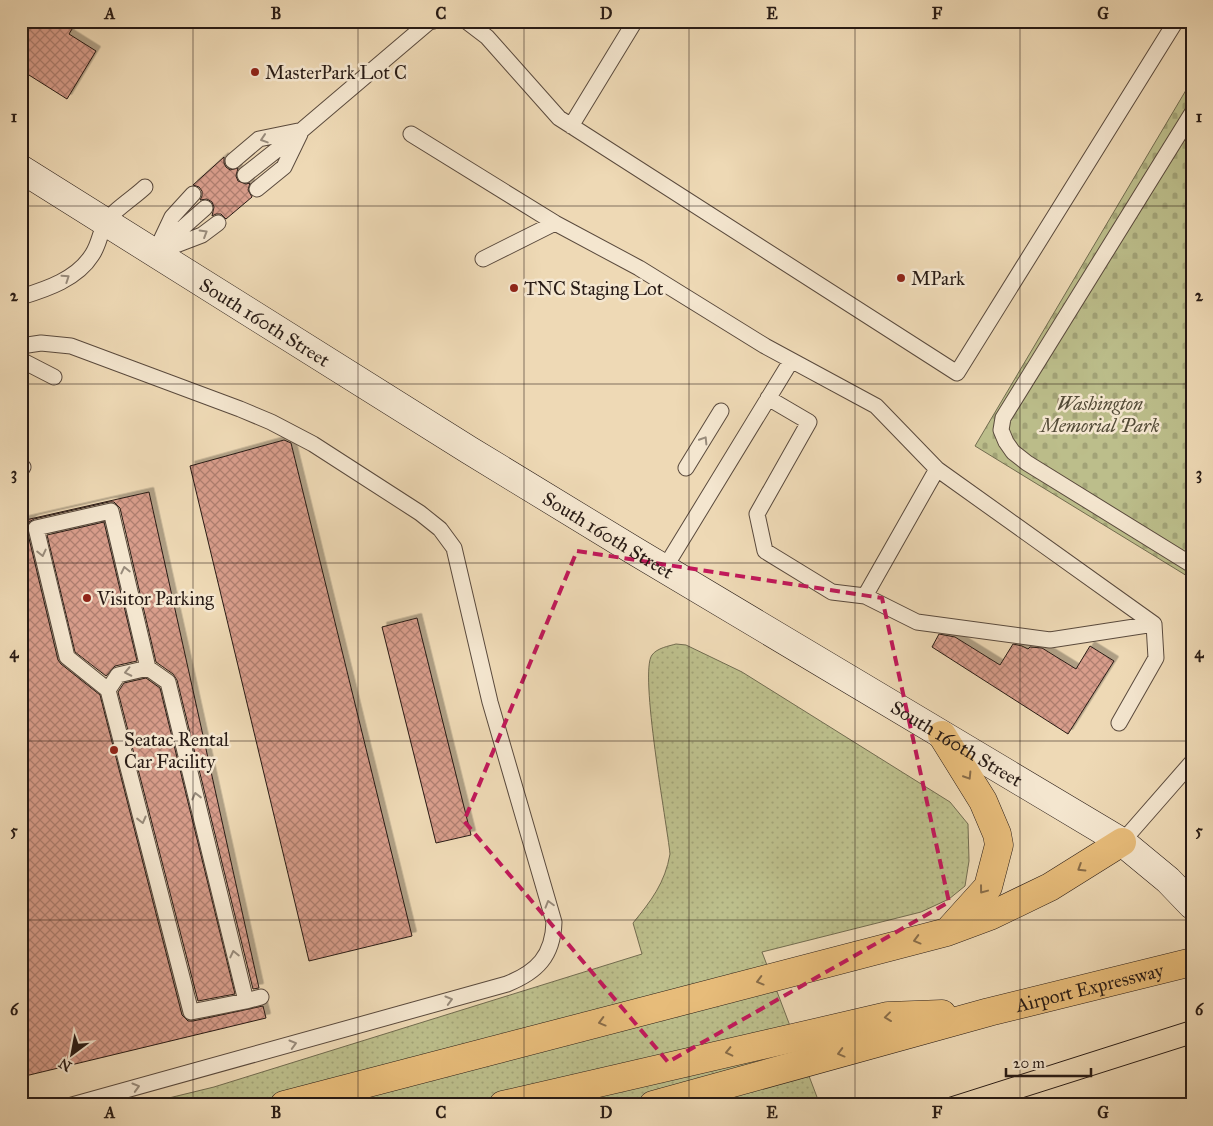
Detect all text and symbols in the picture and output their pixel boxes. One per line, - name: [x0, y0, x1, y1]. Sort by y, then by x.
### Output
- text: A: [104, 4, 116, 23]
- text: B: [271, 4, 281, 23]
- text: C: [436, 4, 447, 23]
- text: D: [600, 4, 613, 23]
- text: E: [766, 4, 778, 23]
- text: F: [932, 4, 943, 23]
- text: G: [1097, 4, 1109, 23]
- place label: MasterPark Lot C: [265, 61, 407, 84]
- marker: MasterPark Lot C: [249, 66, 261, 78]
- text: 1: [11, 107, 18, 126]
- text: 1: [1196, 107, 1203, 126]
- one-way arrow: [260, 133, 269, 143]
- one-way arrow: [198, 230, 207, 240]
- place label: MPark: [911, 267, 965, 290]
- marker: MPark: [895, 272, 907, 284]
- street label: South 160th Street: [196, 273, 334, 372]
- one-way arrow: [60, 275, 70, 284]
- place label: TNC Staging Lot: [524, 277, 664, 301]
- marker: TNC Staging Lot: [508, 282, 520, 294]
- text: 2: [10, 286, 19, 305]
- text: 2: [1195, 286, 1204, 305]
- park label: Washington Memorial Park: [1039, 392, 1160, 437]
- one-way arrow: [697, 436, 707, 445]
- text: 3: [11, 464, 17, 484]
- text: 3: [1196, 464, 1202, 484]
- street label: South 160th Street: [539, 486, 678, 583]
- one-way arrow: [36, 549, 47, 558]
- one-way arrow: [120, 565, 131, 574]
- place label: Visitor Parking: [96, 587, 214, 611]
- marker: Visitor Parking: [81, 592, 93, 604]
- text: 4: [10, 643, 20, 663]
- text: 4: [1195, 643, 1205, 663]
- one-way arrow: [123, 667, 132, 677]
- street label: South 160th Street: [887, 695, 1027, 792]
- place label: Seatac Rental Car Facility: [124, 728, 230, 773]
- marker: Seatac Rental Car Facility: [108, 744, 120, 756]
- one-way arrow: [962, 771, 971, 780]
- one-way arrow: [191, 792, 202, 801]
- one-way arrow: [136, 815, 147, 824]
- text: 5: [10, 821, 18, 840]
- text: 5: [1195, 821, 1203, 840]
- one-way arrow: [1077, 861, 1086, 871]
- one-way arrow: [980, 885, 989, 894]
- one-way arrow: [544, 900, 555, 909]
- one-way arrow: [912, 934, 921, 945]
- one-way arrow: [229, 950, 240, 959]
- street label: Airport Expressway: [1012, 958, 1167, 1017]
- one-way arrow: [755, 975, 764, 986]
- one-way arrow: [445, 995, 454, 1006]
- text: 6: [10, 1000, 19, 1019]
- text: 6: [1195, 1000, 1204, 1019]
- one-way arrow: [883, 1011, 892, 1021]
- one-way arrow: [598, 1016, 607, 1027]
- north arrow: [48, 1028, 98, 1078]
- one-way arrow: [288, 1039, 296, 1049]
- one-way arrow: [725, 1046, 734, 1057]
- scale bar: [1006, 1046, 1090, 1078]
- one-way arrow: [836, 1047, 845, 1058]
- text: N: [56, 1054, 75, 1075]
- text: 20 m: [1013, 1054, 1045, 1072]
- one-way arrow: [132, 1082, 141, 1093]
- text: A: [104, 1103, 116, 1122]
- text: B: [271, 1103, 281, 1122]
- text: C: [436, 1103, 447, 1122]
- text: D: [600, 1103, 613, 1122]
- text: E: [766, 1103, 778, 1122]
- text: F: [932, 1103, 943, 1122]
- text: G: [1097, 1103, 1109, 1122]

